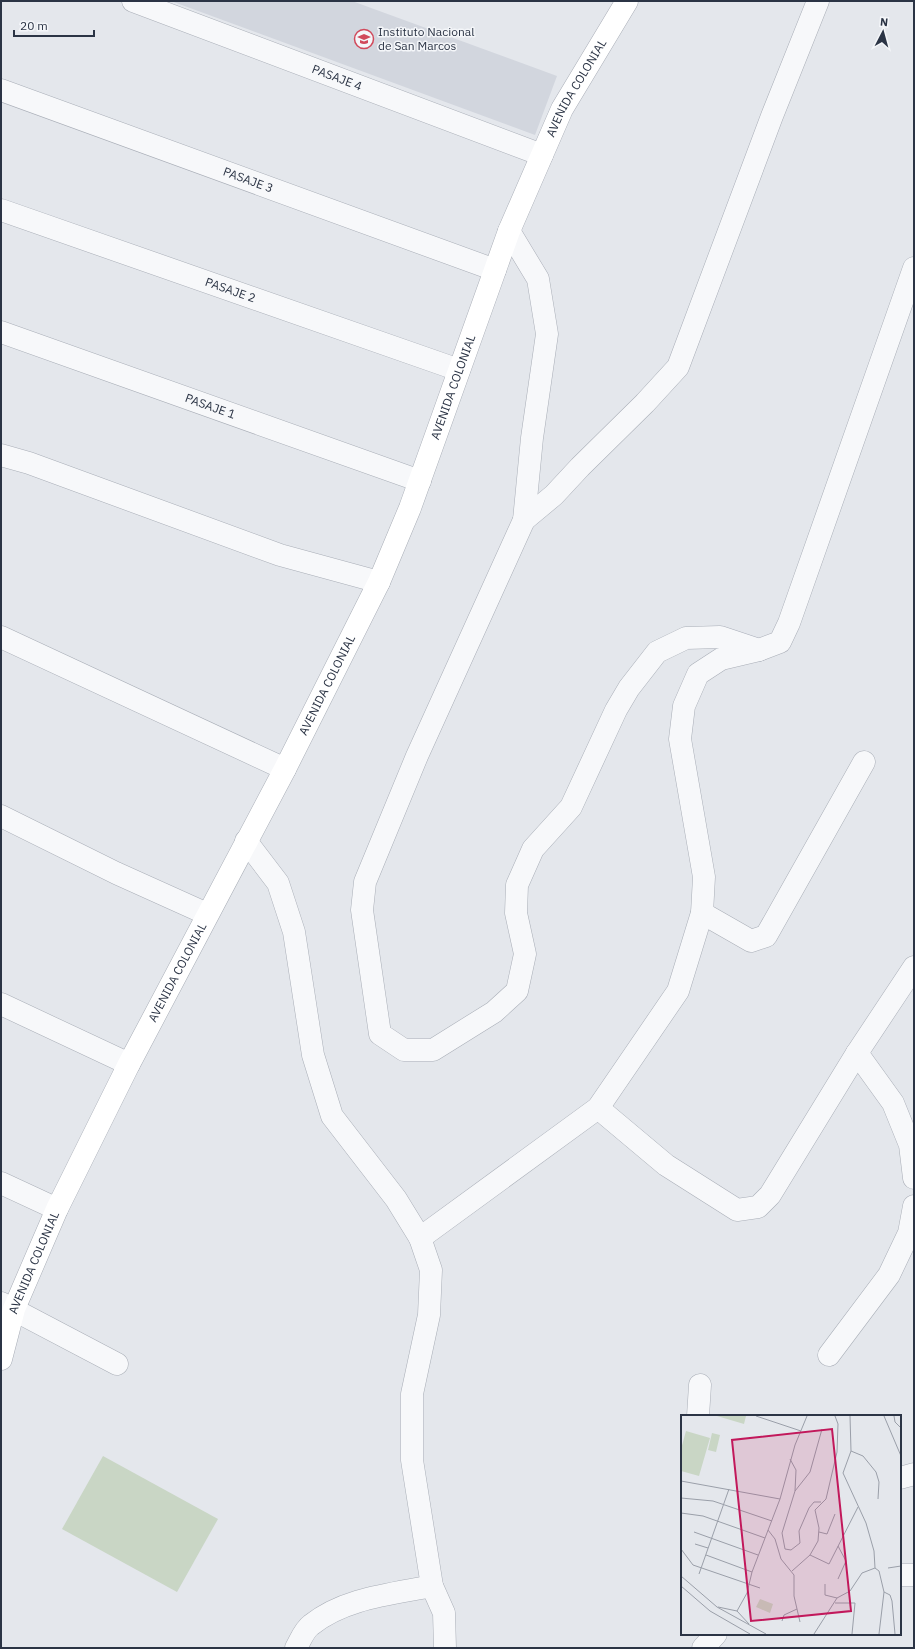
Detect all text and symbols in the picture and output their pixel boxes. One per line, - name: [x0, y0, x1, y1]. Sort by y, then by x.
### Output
- scale bar: [14, 12, 94, 38]
- north arrow: [863, 12, 903, 52]
- text: N: [879, 15, 889, 29]
- text: 20 m: [20, 18, 48, 33]
- place label: Instituto Nacional de San Marcos: [378, 24, 474, 53]
- school or university icon: Instituto Nacional de San Marcos: [353, 28, 375, 50]
- street label: AVENIDA COLONIAL: [543, 36, 609, 139]
- street label: PASAJE 4: [310, 61, 364, 94]
- street label: PASAJE 3: [221, 164, 275, 196]
- street label: PASAJE 2: [203, 274, 258, 305]
- street label: AVENIDA COLONIAL: [427, 333, 478, 441]
- street label: PASAJE 1: [183, 390, 238, 422]
- street label: AVENIDA COLONIAL: [295, 632, 358, 738]
- street label: AVENIDA COLONIAL: [145, 920, 209, 1024]
- street label: AVENIDA COLONIAL: [5, 1209, 62, 1315]
- inset map: [681, 1415, 901, 1635]

